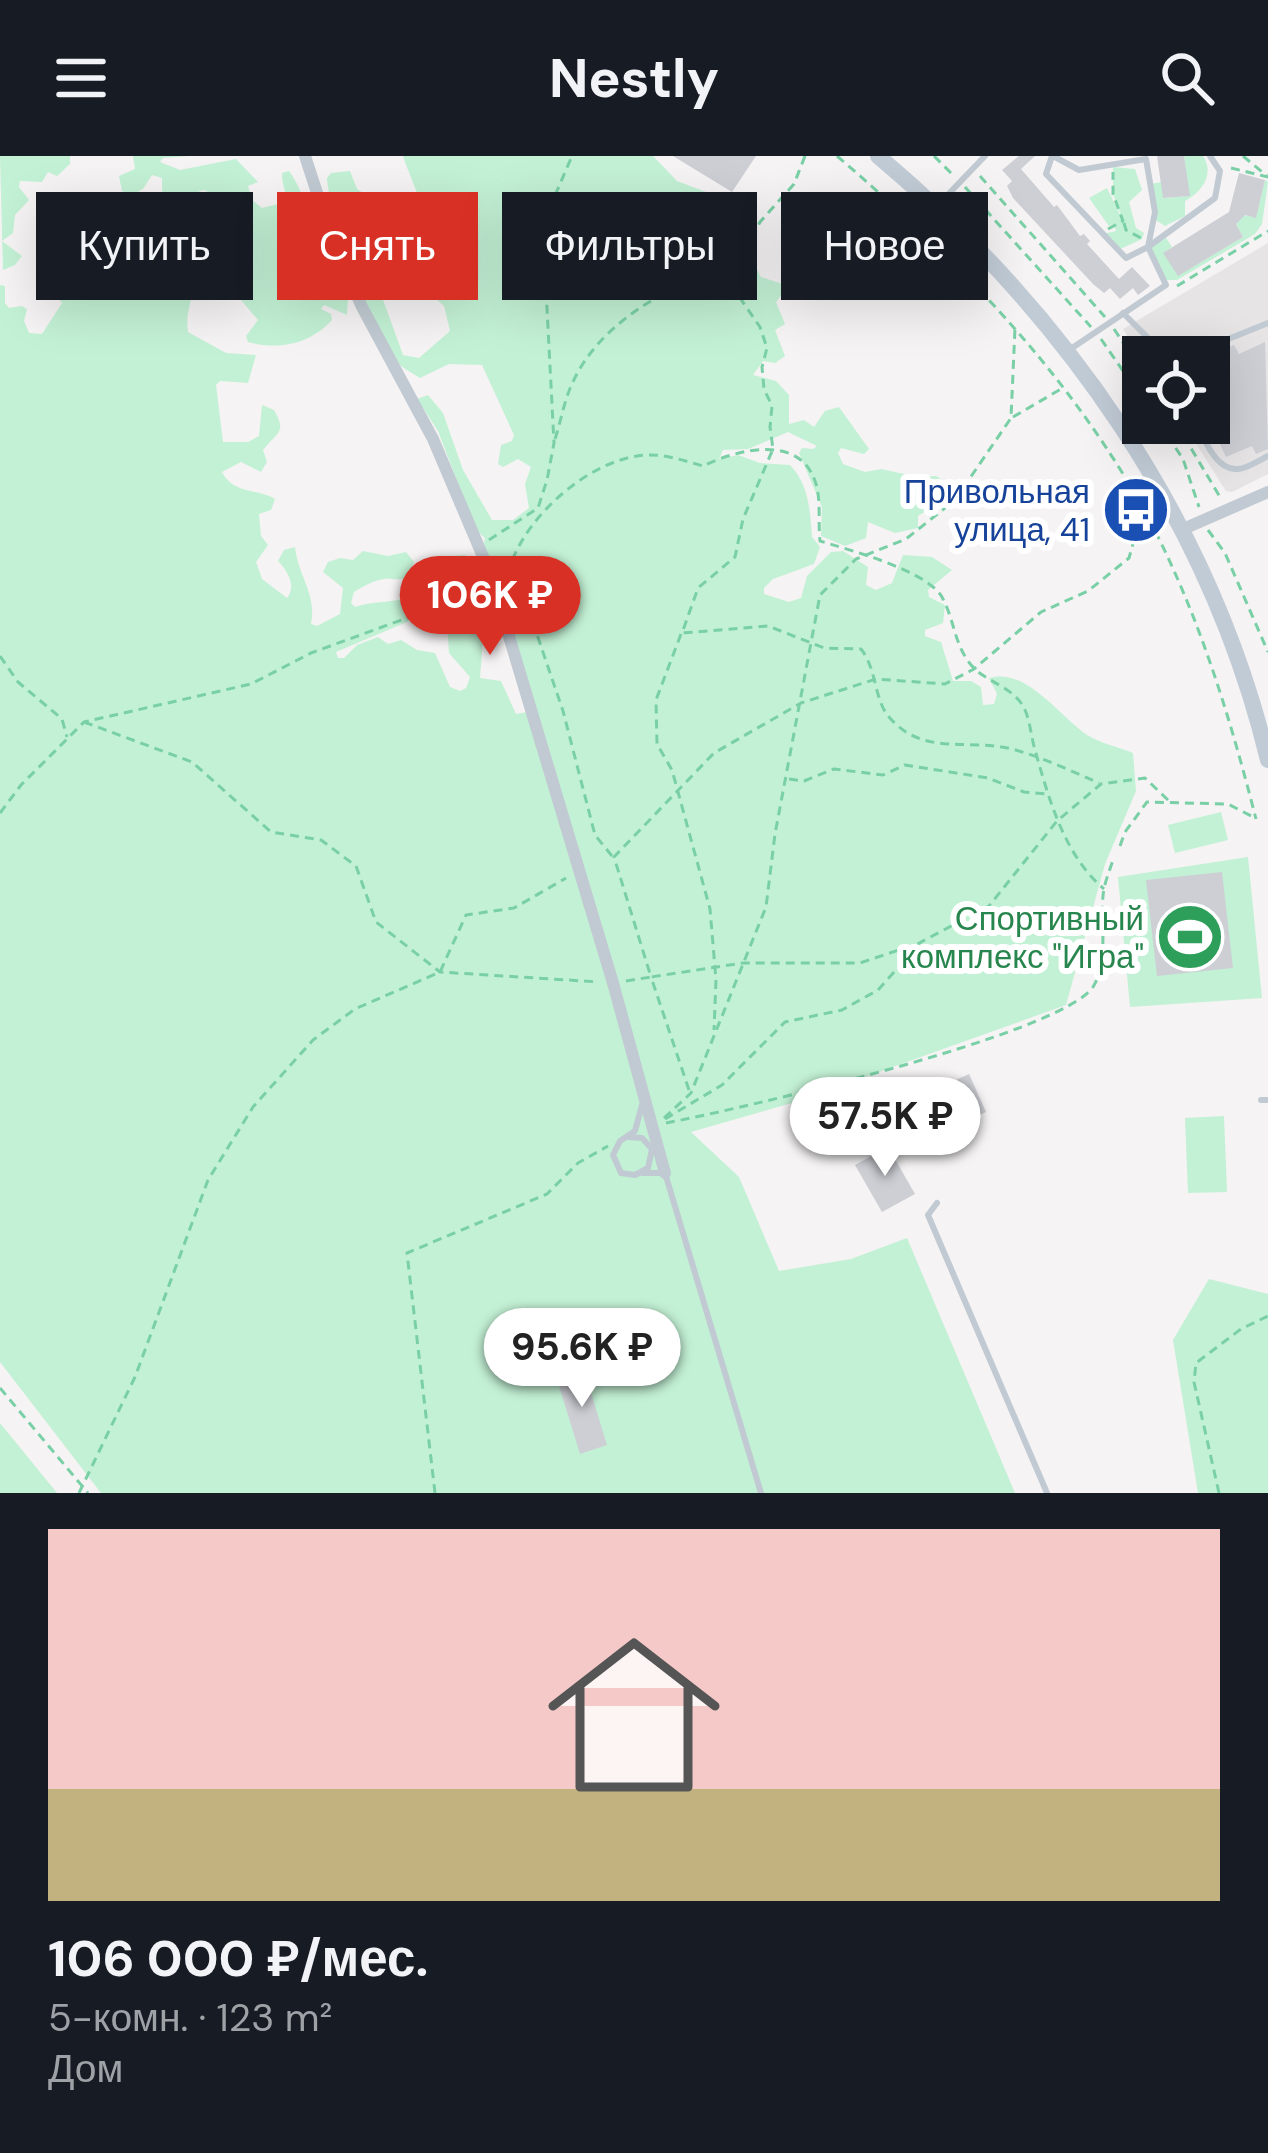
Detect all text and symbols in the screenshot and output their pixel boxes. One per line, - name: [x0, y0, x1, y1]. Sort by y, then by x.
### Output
- text: Nestly: [549, 43, 719, 114]
- icon: menu: [48, 45, 114, 111]
- icon: search: [1154, 45, 1220, 111]
- chip: Купить: [36, 192, 253, 300]
- chip: Снять: [277, 192, 478, 300]
- chip: Фильтры: [502, 192, 757, 300]
- chip: Новое: [781, 192, 988, 300]
- map controls: [1122, 336, 1230, 444]
- button: locate: [1122, 336, 1230, 444]
- place label: Привольная улица, 41: [904, 470, 1090, 551]
- bus stop icon: Привольная улица, 41: [1101, 475, 1171, 545]
- pin: 106K ₽: [392, 556, 588, 658]
- text: 106K ₽: [427, 569, 553, 620]
- place label: Спортивный комплекс "Игра": [901, 897, 1144, 978]
- sports icon: Спортивный комплекс "Игра": [1155, 902, 1225, 972]
- pin: 57.5K ₽: [774, 1077, 996, 1179]
- text: 57.5K ₽: [817, 1090, 953, 1141]
- pin: 95.6K ₽: [471, 1308, 693, 1410]
- text: 95.6K ₽: [511, 1321, 653, 1372]
- icon: home: [526, 1607, 742, 1823]
- text: 106 000 ₽/мес.: [48, 1925, 428, 1992]
- text: 5-комн. · 123 m²: [48, 1992, 332, 2043]
- text: Дом: [48, 2043, 123, 2094]

